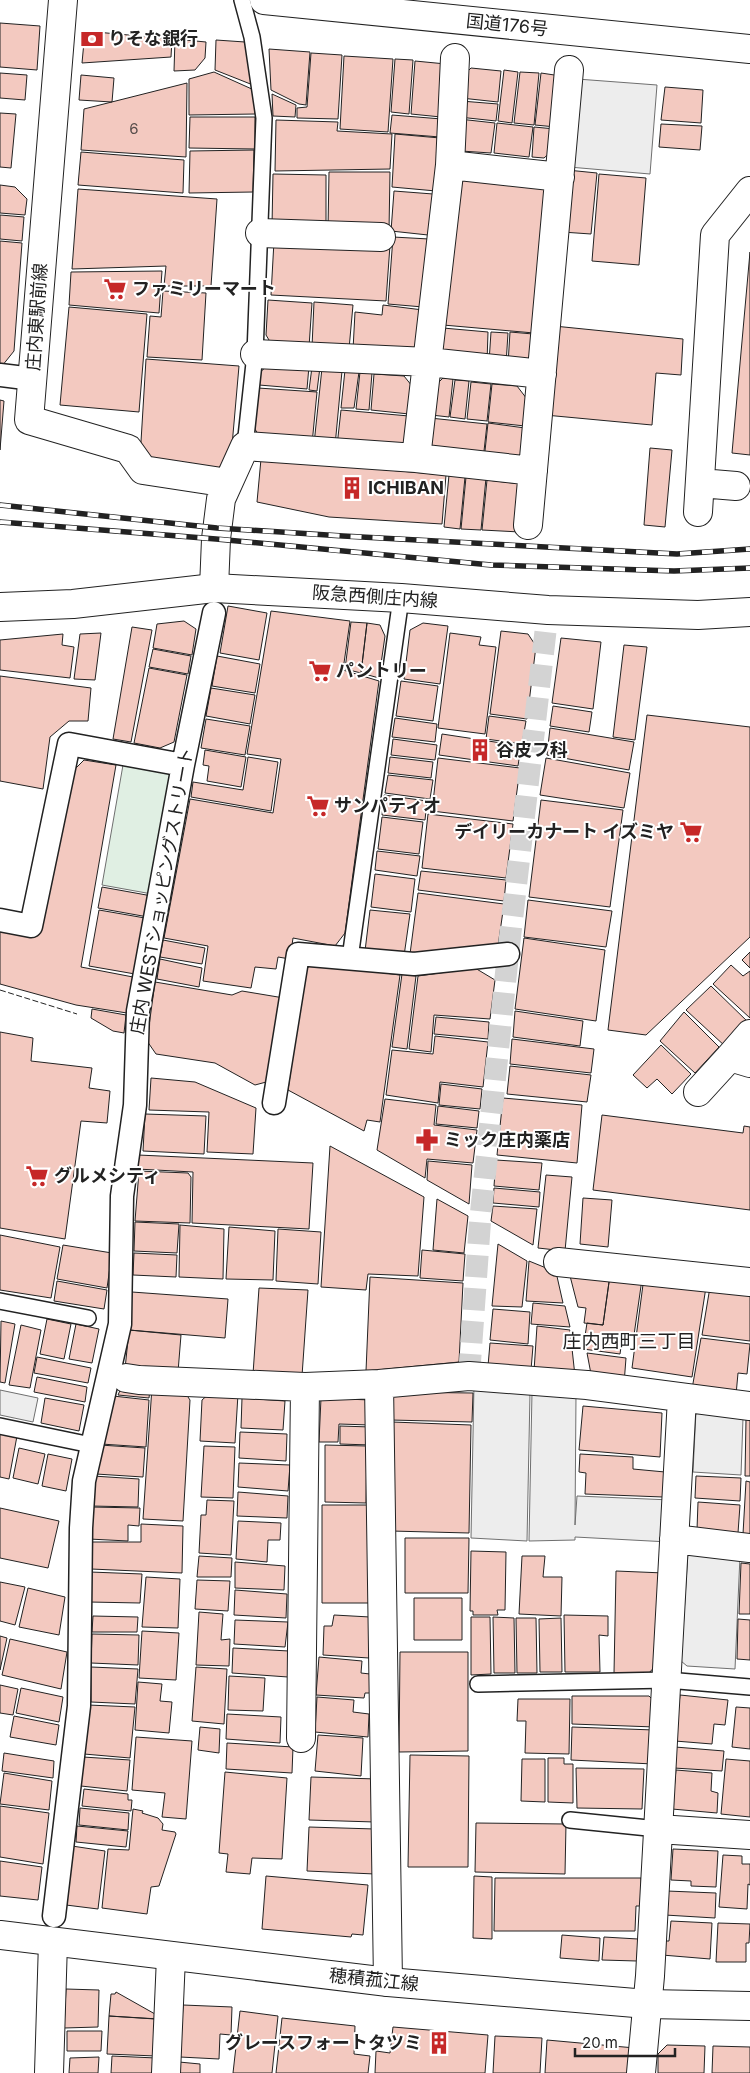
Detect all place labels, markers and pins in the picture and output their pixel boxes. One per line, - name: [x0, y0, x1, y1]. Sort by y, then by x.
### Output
- bank icon: りそな銀行: [79, 26, 105, 52]
- place label: りそな銀行: [108, 28, 198, 49]
- supermarket icon: ファミリーマート: [102, 276, 128, 302]
- place label: ファミリーマート: [132, 278, 276, 299]
- building icon: ICHIBAN: [339, 475, 365, 501]
- place label: ICHIBAN: [368, 477, 444, 498]
- supermarket icon: パントリー: [307, 658, 333, 684]
- place label: パントリー: [336, 660, 427, 681]
- building icon: 谷皮フ科: [467, 737, 493, 763]
- place label: 谷皮フ科: [496, 739, 568, 760]
- supermarket icon: サンパティオ: [305, 793, 331, 819]
- place label: サンパティオ: [334, 795, 441, 816]
- supermarket icon: デイリーカナート イズミヤ: [678, 819, 704, 845]
- place label: デイリーカナート イズミヤ: [454, 821, 674, 842]
- pharmacy icon: ミック庄内薬店: [414, 1127, 440, 1153]
- place label: ミック庄内薬店: [444, 1129, 570, 1150]
- supermarket icon: グルメシティ: [24, 1163, 50, 1189]
- place label: グルメシティ: [54, 1165, 161, 1186]
- building icon: グレースフォートタツミ: [426, 2030, 452, 2056]
- place label: グレースフォートタツミ: [225, 2032, 422, 2053]

